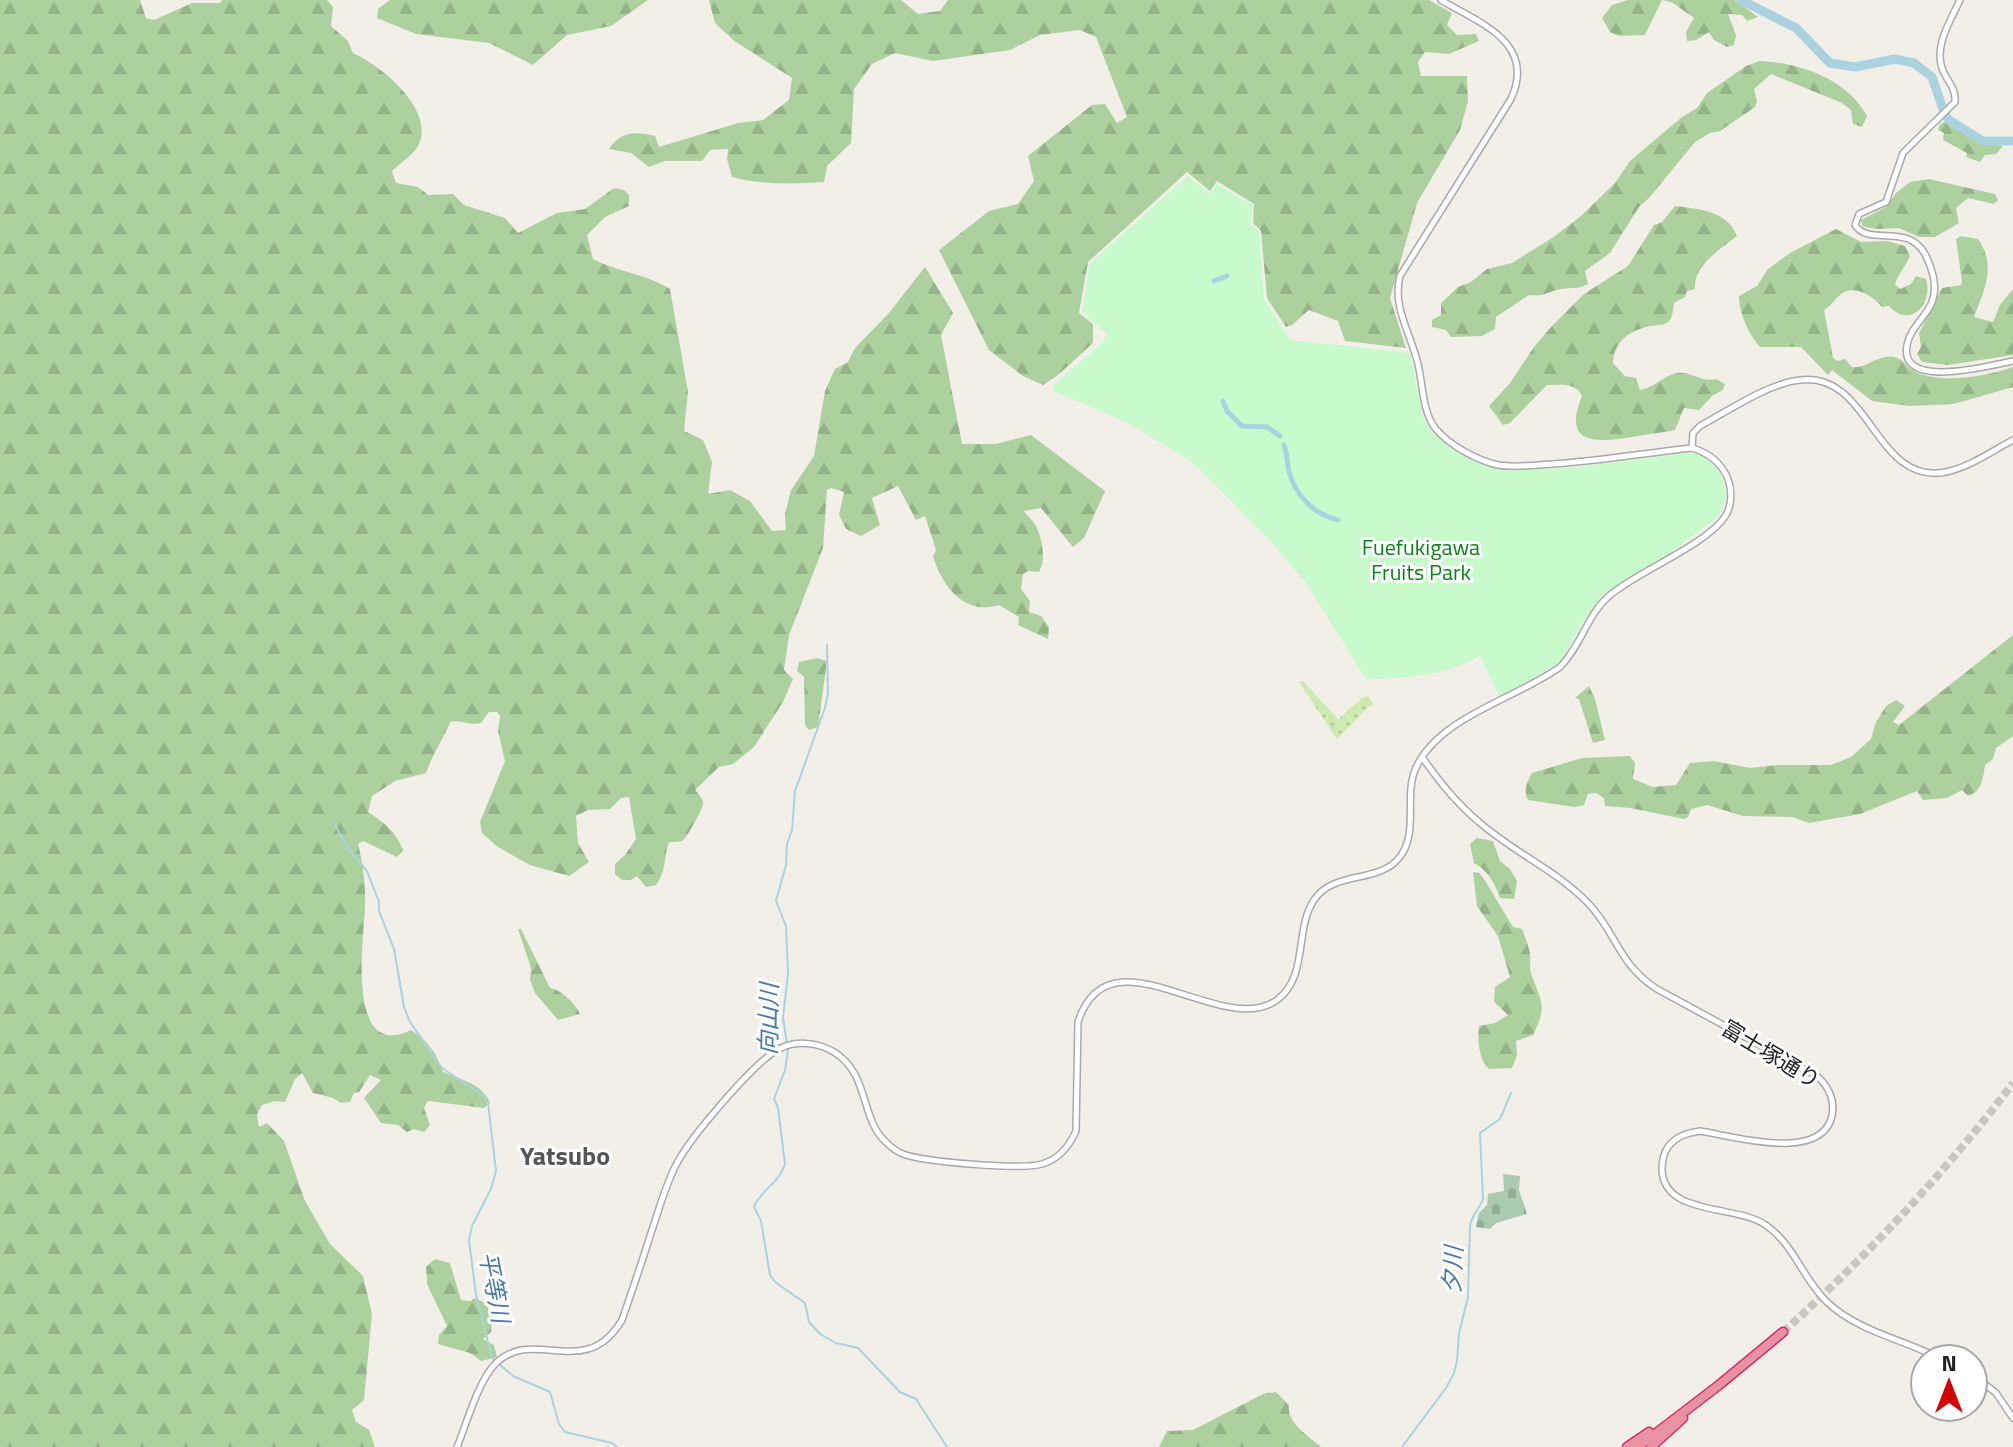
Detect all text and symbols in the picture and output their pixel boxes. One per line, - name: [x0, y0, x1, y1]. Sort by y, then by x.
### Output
- park label: Fuefukigawa Fruits Park: [1362, 530, 1480, 589]
- water label: 向山川: [749, 980, 787, 1055]
- street label: 富士塚通り: [1715, 1011, 1827, 1097]
- district label: Yatsubo: [520, 1136, 610, 1175]
- water label: 夕川: [1433, 1242, 1471, 1295]
- water label: 平等川: [470, 1248, 520, 1329]
- north arrow: [1909, 1343, 1989, 1423]
- text: N: [1941, 1346, 1957, 1380]

